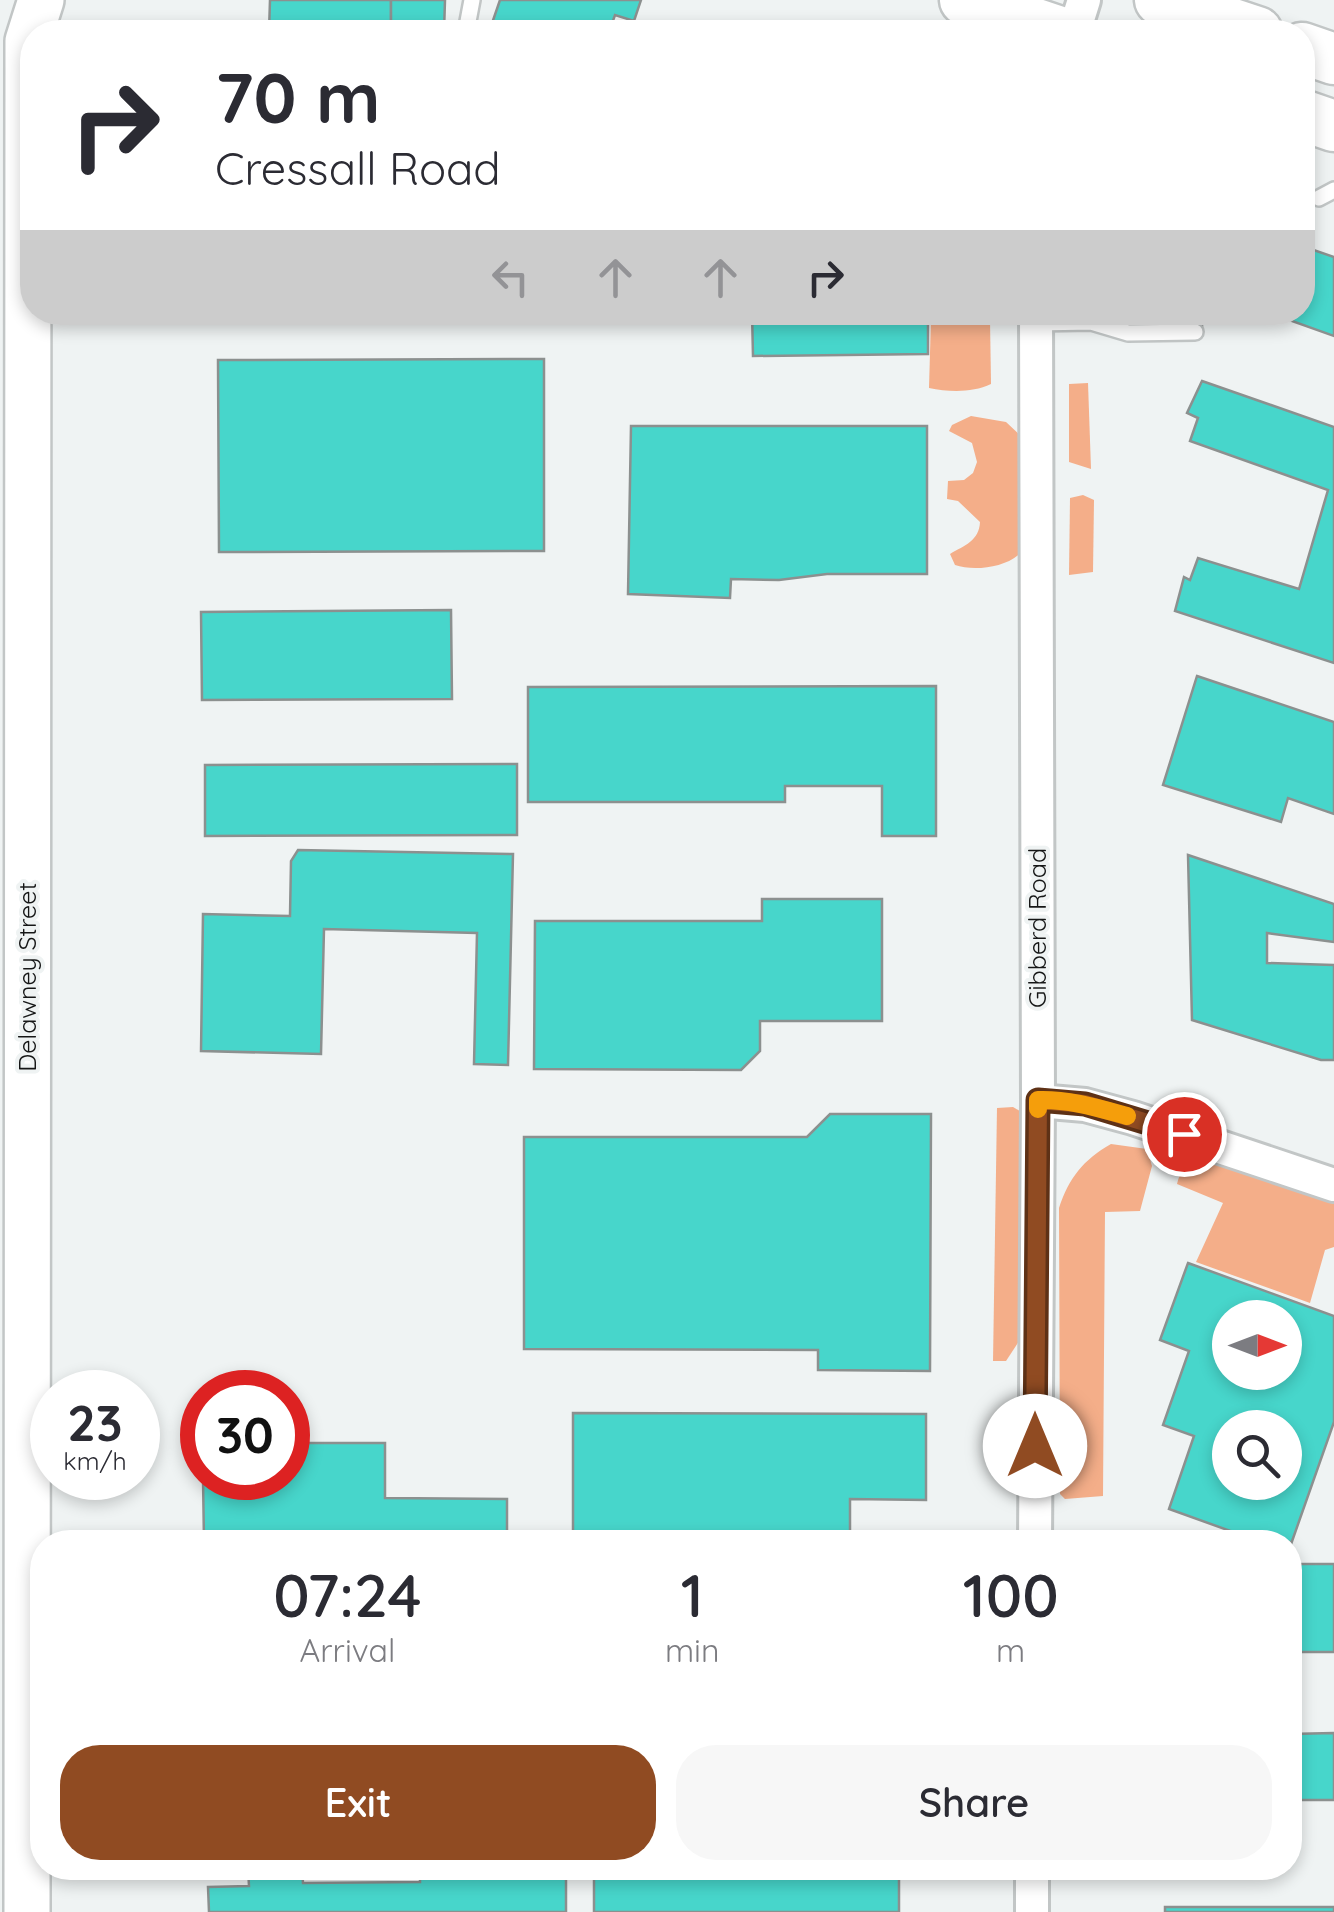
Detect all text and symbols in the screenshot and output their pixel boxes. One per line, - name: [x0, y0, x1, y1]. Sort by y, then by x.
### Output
- text: 70 m: [215, 53, 381, 141]
- icon: right: [50, 60, 180, 190]
- text: Cressall Road: [215, 140, 501, 196]
- icon: left: [483, 250, 538, 305]
- icon: ahead: [588, 250, 643, 305]
- icon: ahead: [693, 250, 748, 305]
- icon: right: [798, 250, 853, 305]
- street label: Gibberd Road: [1021, 848, 1052, 1008]
- street label: Delawney Street: [11, 882, 42, 1072]
- pin: [1142, 1092, 1227, 1177]
- icon: arrive: [1157, 1107, 1212, 1162]
- north arrow: [1212, 1300, 1302, 1390]
- map controls: [1212, 1300, 1302, 1500]
- speed limit sign: 30: [180, 1370, 310, 1500]
- text: 23: [67, 1391, 123, 1454]
- position arrow: [983, 1394, 1087, 1498]
- button: search: [1212, 1410, 1302, 1500]
- text: km/h: [63, 1445, 127, 1476]
- text: 07:24: [273, 1557, 422, 1632]
- text: 1: [681, 1557, 704, 1632]
- text: 100: [963, 1557, 1059, 1632]
- text: Arrival: [300, 1630, 395, 1670]
- text: min: [665, 1630, 719, 1670]
- text: m: [996, 1630, 1025, 1670]
- button: Exit: [60, 1745, 656, 1860]
- button: Share: [676, 1745, 1272, 1860]

